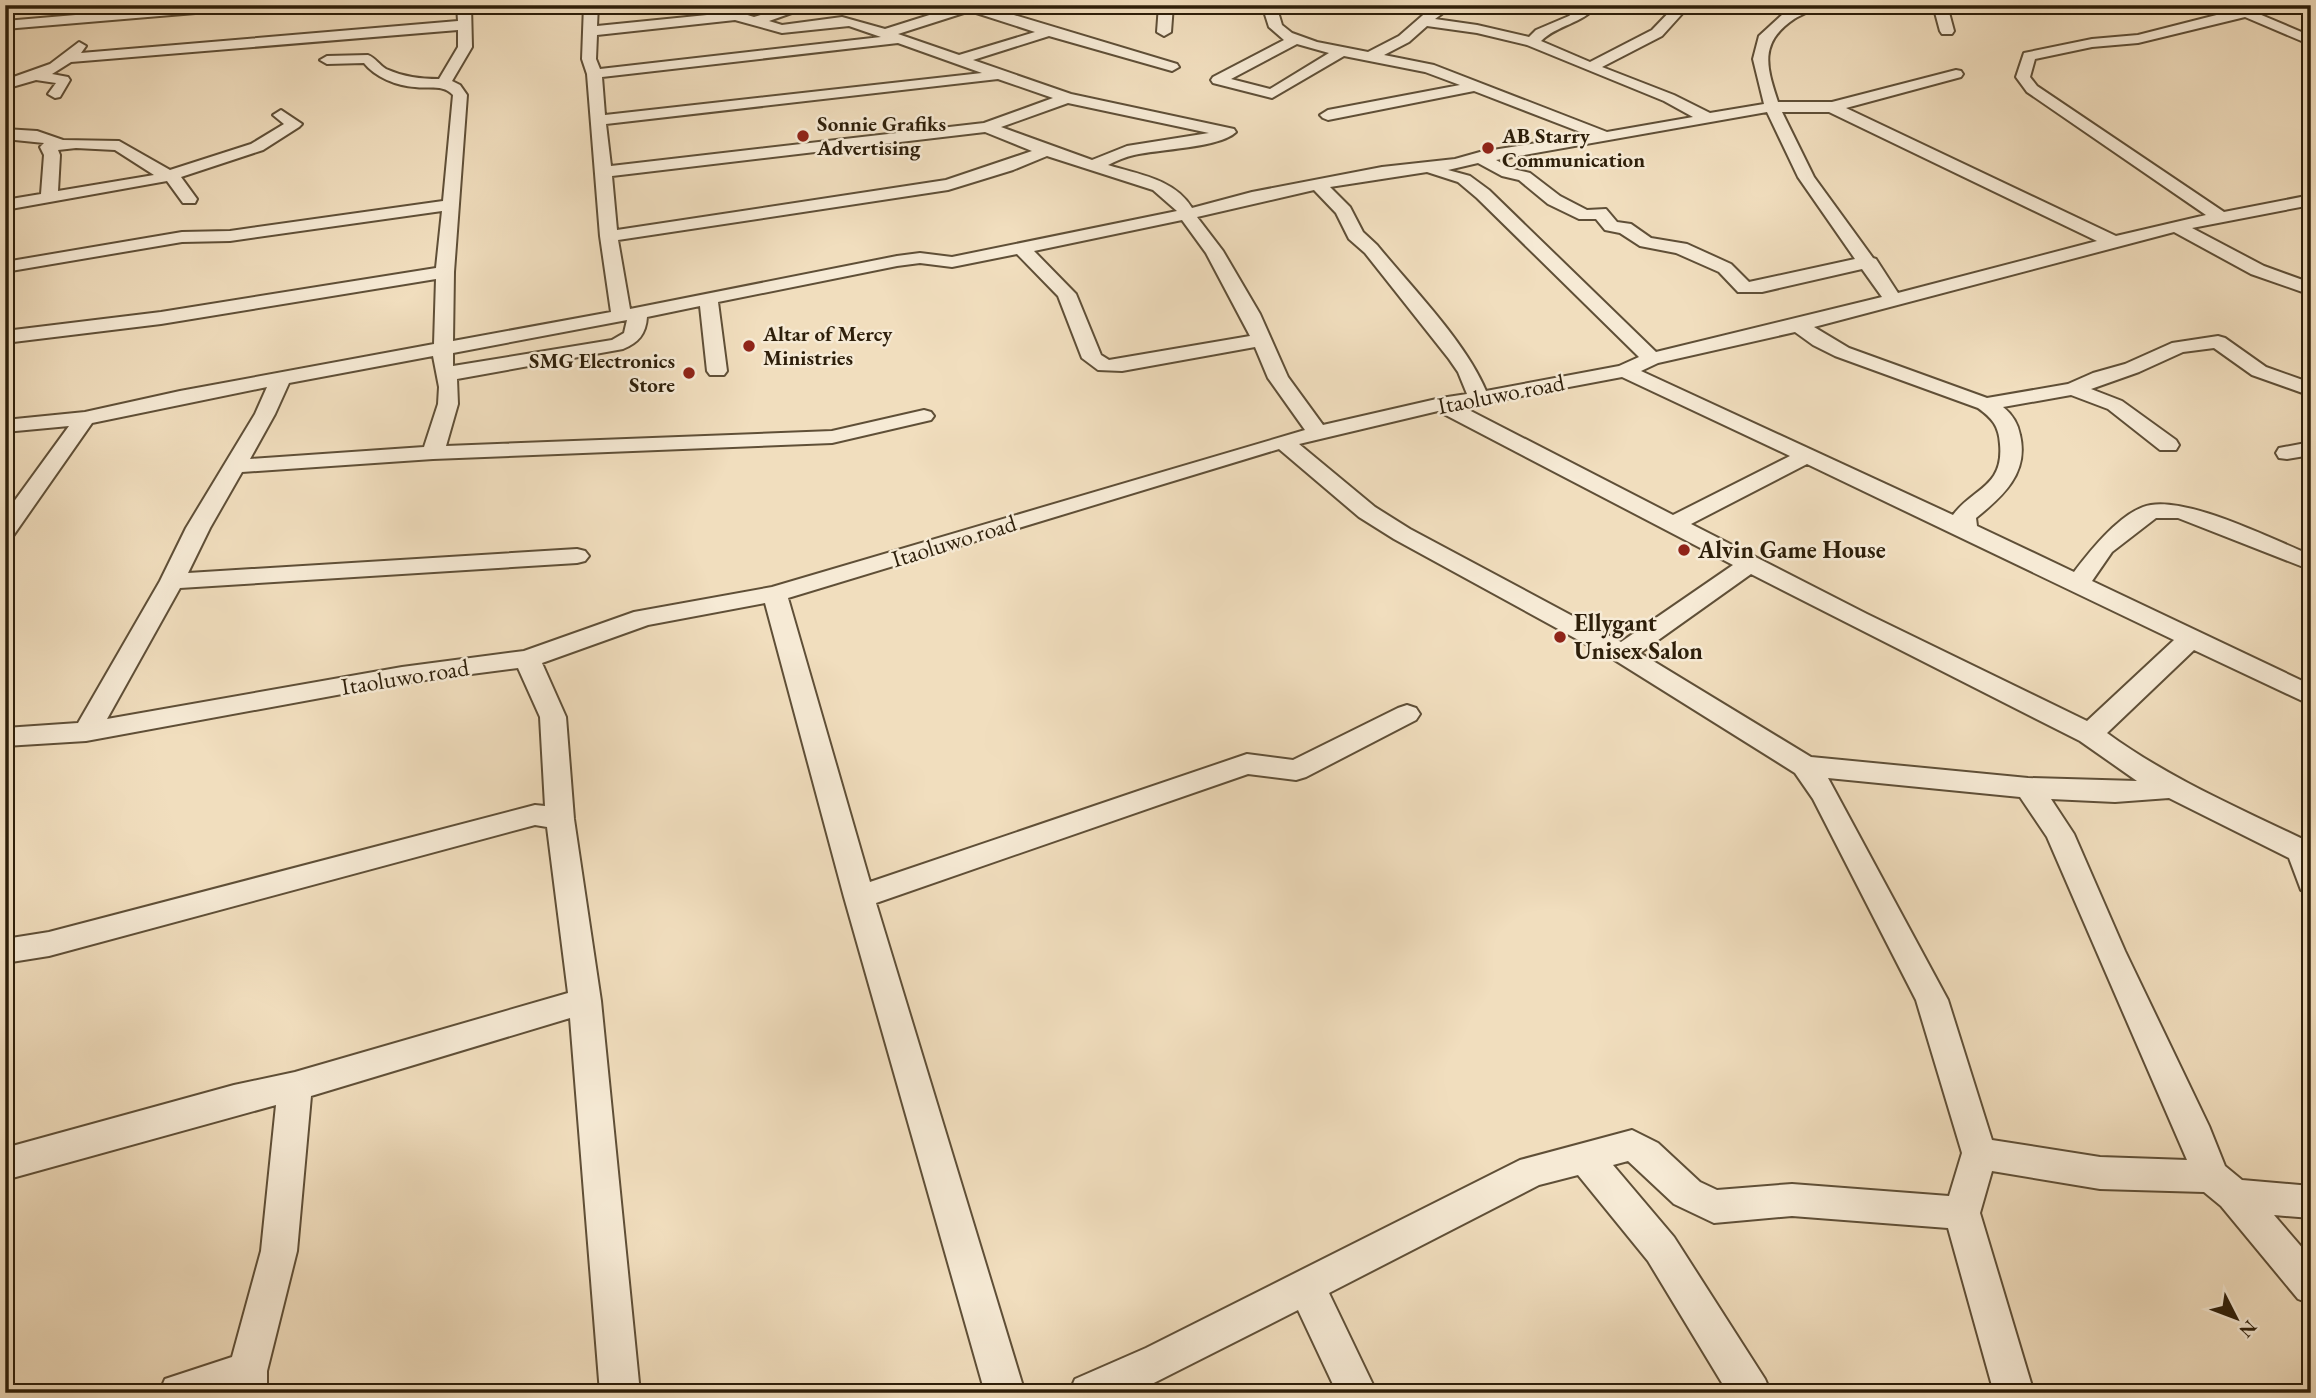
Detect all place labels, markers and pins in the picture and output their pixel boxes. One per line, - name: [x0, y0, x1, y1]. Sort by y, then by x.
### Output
- place label: Sonnie Grafiks Advertising: [816, 110, 946, 161]
- place label: AB Starry Communication: [1501, 122, 1645, 173]
- marker: Sonnie Grafiks Advertising: [795, 128, 811, 144]
- marker: AB Starry Communication: [1480, 140, 1496, 156]
- place label: Altar of Mercy Ministries: [762, 320, 893, 371]
- marker: Altar of Mercy Ministries: [741, 338, 757, 354]
- place label: SMG Electronics Store: [529, 347, 675, 398]
- marker: SMG Electronics Store: [681, 365, 697, 381]
- place label: Alvin Game House: [1697, 534, 1886, 565]
- marker: Alvin Game House: [1676, 542, 1692, 558]
- place label: Ellygant Unisex Salon: [1574, 607, 1703, 666]
- marker: Ellygant Unisex Salon: [1552, 629, 1568, 645]

